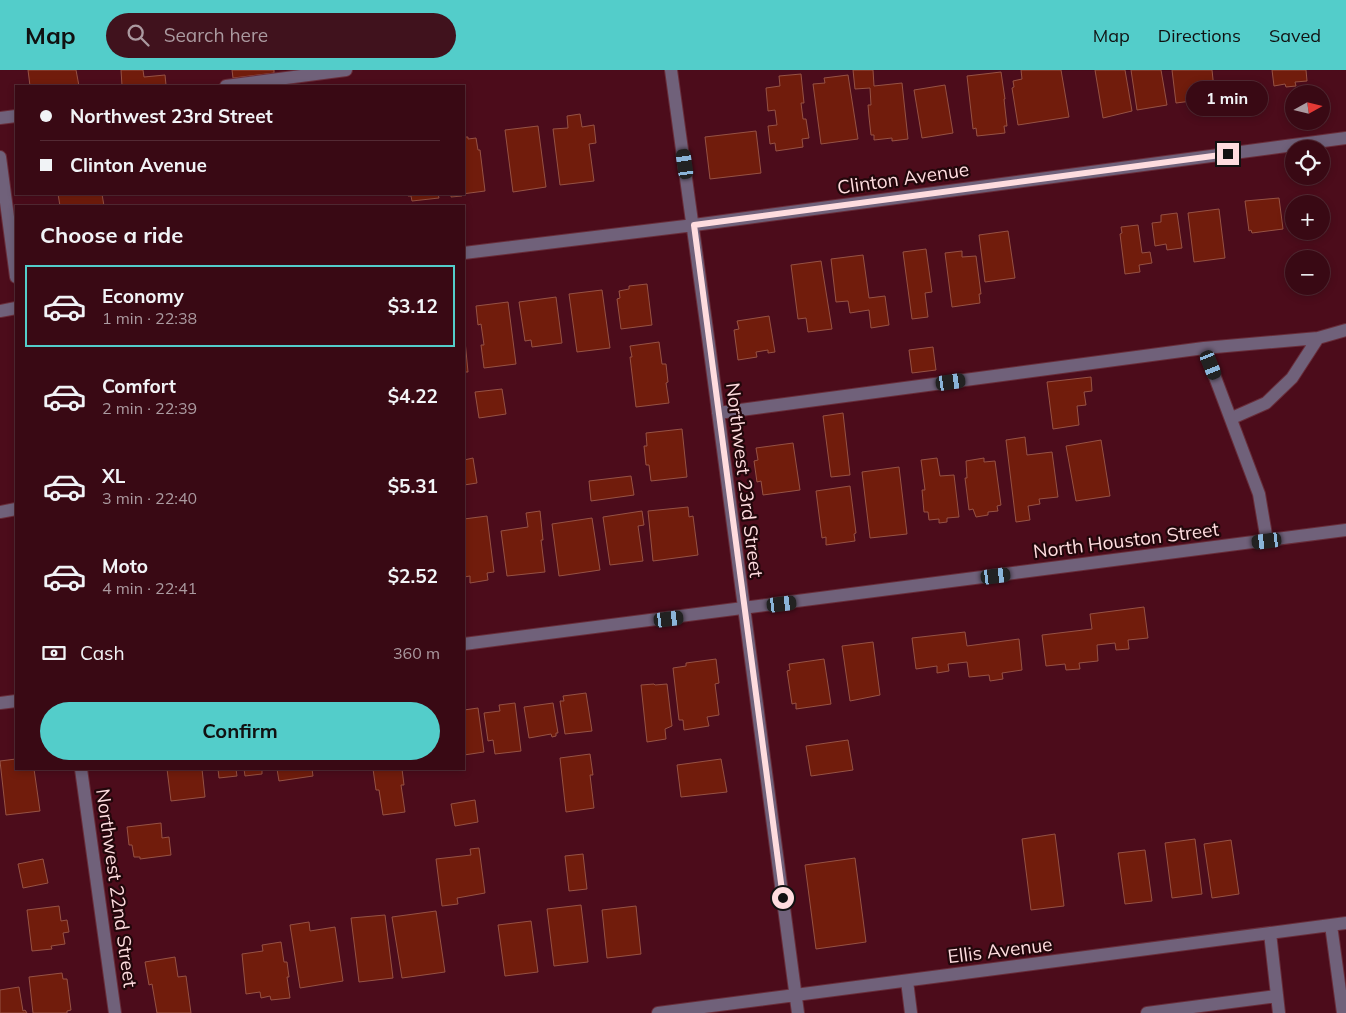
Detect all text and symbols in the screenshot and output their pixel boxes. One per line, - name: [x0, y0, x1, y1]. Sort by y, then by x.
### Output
- search box: [106, 13, 456, 58]
- text: Map: [25, 20, 76, 50]
- icon: search: [124, 21, 152, 49]
- text: Search here: [164, 23, 268, 47]
- text: Map: [1093, 24, 1130, 47]
- text: Directions: [1158, 24, 1241, 47]
- text: Saved: [1269, 24, 1321, 47]
- callout: 1 min: [1187, 82, 1269, 116]
- north arrow: [1285, 85, 1330, 130]
- map controls: [1285, 85, 1330, 295]
- text: 1 min: [1206, 88, 1248, 108]
- text: Northwest 23rd Street: [70, 104, 273, 128]
- button: locate: [1285, 140, 1330, 185]
- route end: [1217, 143, 1239, 165]
- car: [675, 148, 694, 180]
- text: Clinton Avenue: [70, 153, 207, 177]
- street label: Clinton Avenue: [836, 157, 970, 199]
- button: +: [1285, 195, 1330, 240]
- text: Choose a ride: [40, 221, 183, 249]
- button: −: [1285, 250, 1330, 295]
- icon: car: [42, 284, 87, 329]
- text: Economy: [102, 284, 184, 308]
- text: $3.12: [388, 294, 438, 318]
- text: 1 min · 22:38: [102, 308, 197, 328]
- car: [1198, 348, 1223, 382]
- car: [935, 372, 966, 392]
- icon: car: [42, 374, 87, 419]
- text: Comfort: [102, 374, 176, 398]
- street label: Northwest 23rd Street: [721, 381, 769, 579]
- text: $4.22: [388, 384, 438, 408]
- text: 2 min · 22:39: [102, 398, 197, 418]
- icon: car: [42, 464, 87, 509]
- text: XL: [102, 464, 125, 488]
- text: $5.31: [388, 474, 438, 498]
- text: 3 min · 22:40: [102, 488, 197, 508]
- street label: North Houston Street: [1032, 517, 1221, 563]
- car: [1251, 532, 1282, 550]
- icon: car: [42, 554, 87, 599]
- text: Moto: [102, 554, 148, 578]
- text: $2.52: [388, 564, 438, 588]
- car: [980, 567, 1011, 585]
- text: 4 min · 22:41: [102, 578, 197, 598]
- car: [766, 595, 797, 613]
- car: [653, 610, 684, 628]
- icon: cash: [40, 639, 68, 667]
- text: Cash: [80, 641, 125, 665]
- text: 360 m: [393, 643, 440, 663]
- button: Confirm: [40, 702, 440, 760]
- street label: Northwest 22nd Street: [91, 787, 143, 989]
- route start: [772, 887, 794, 909]
- street label: Ellis Avenue: [946, 932, 1054, 968]

